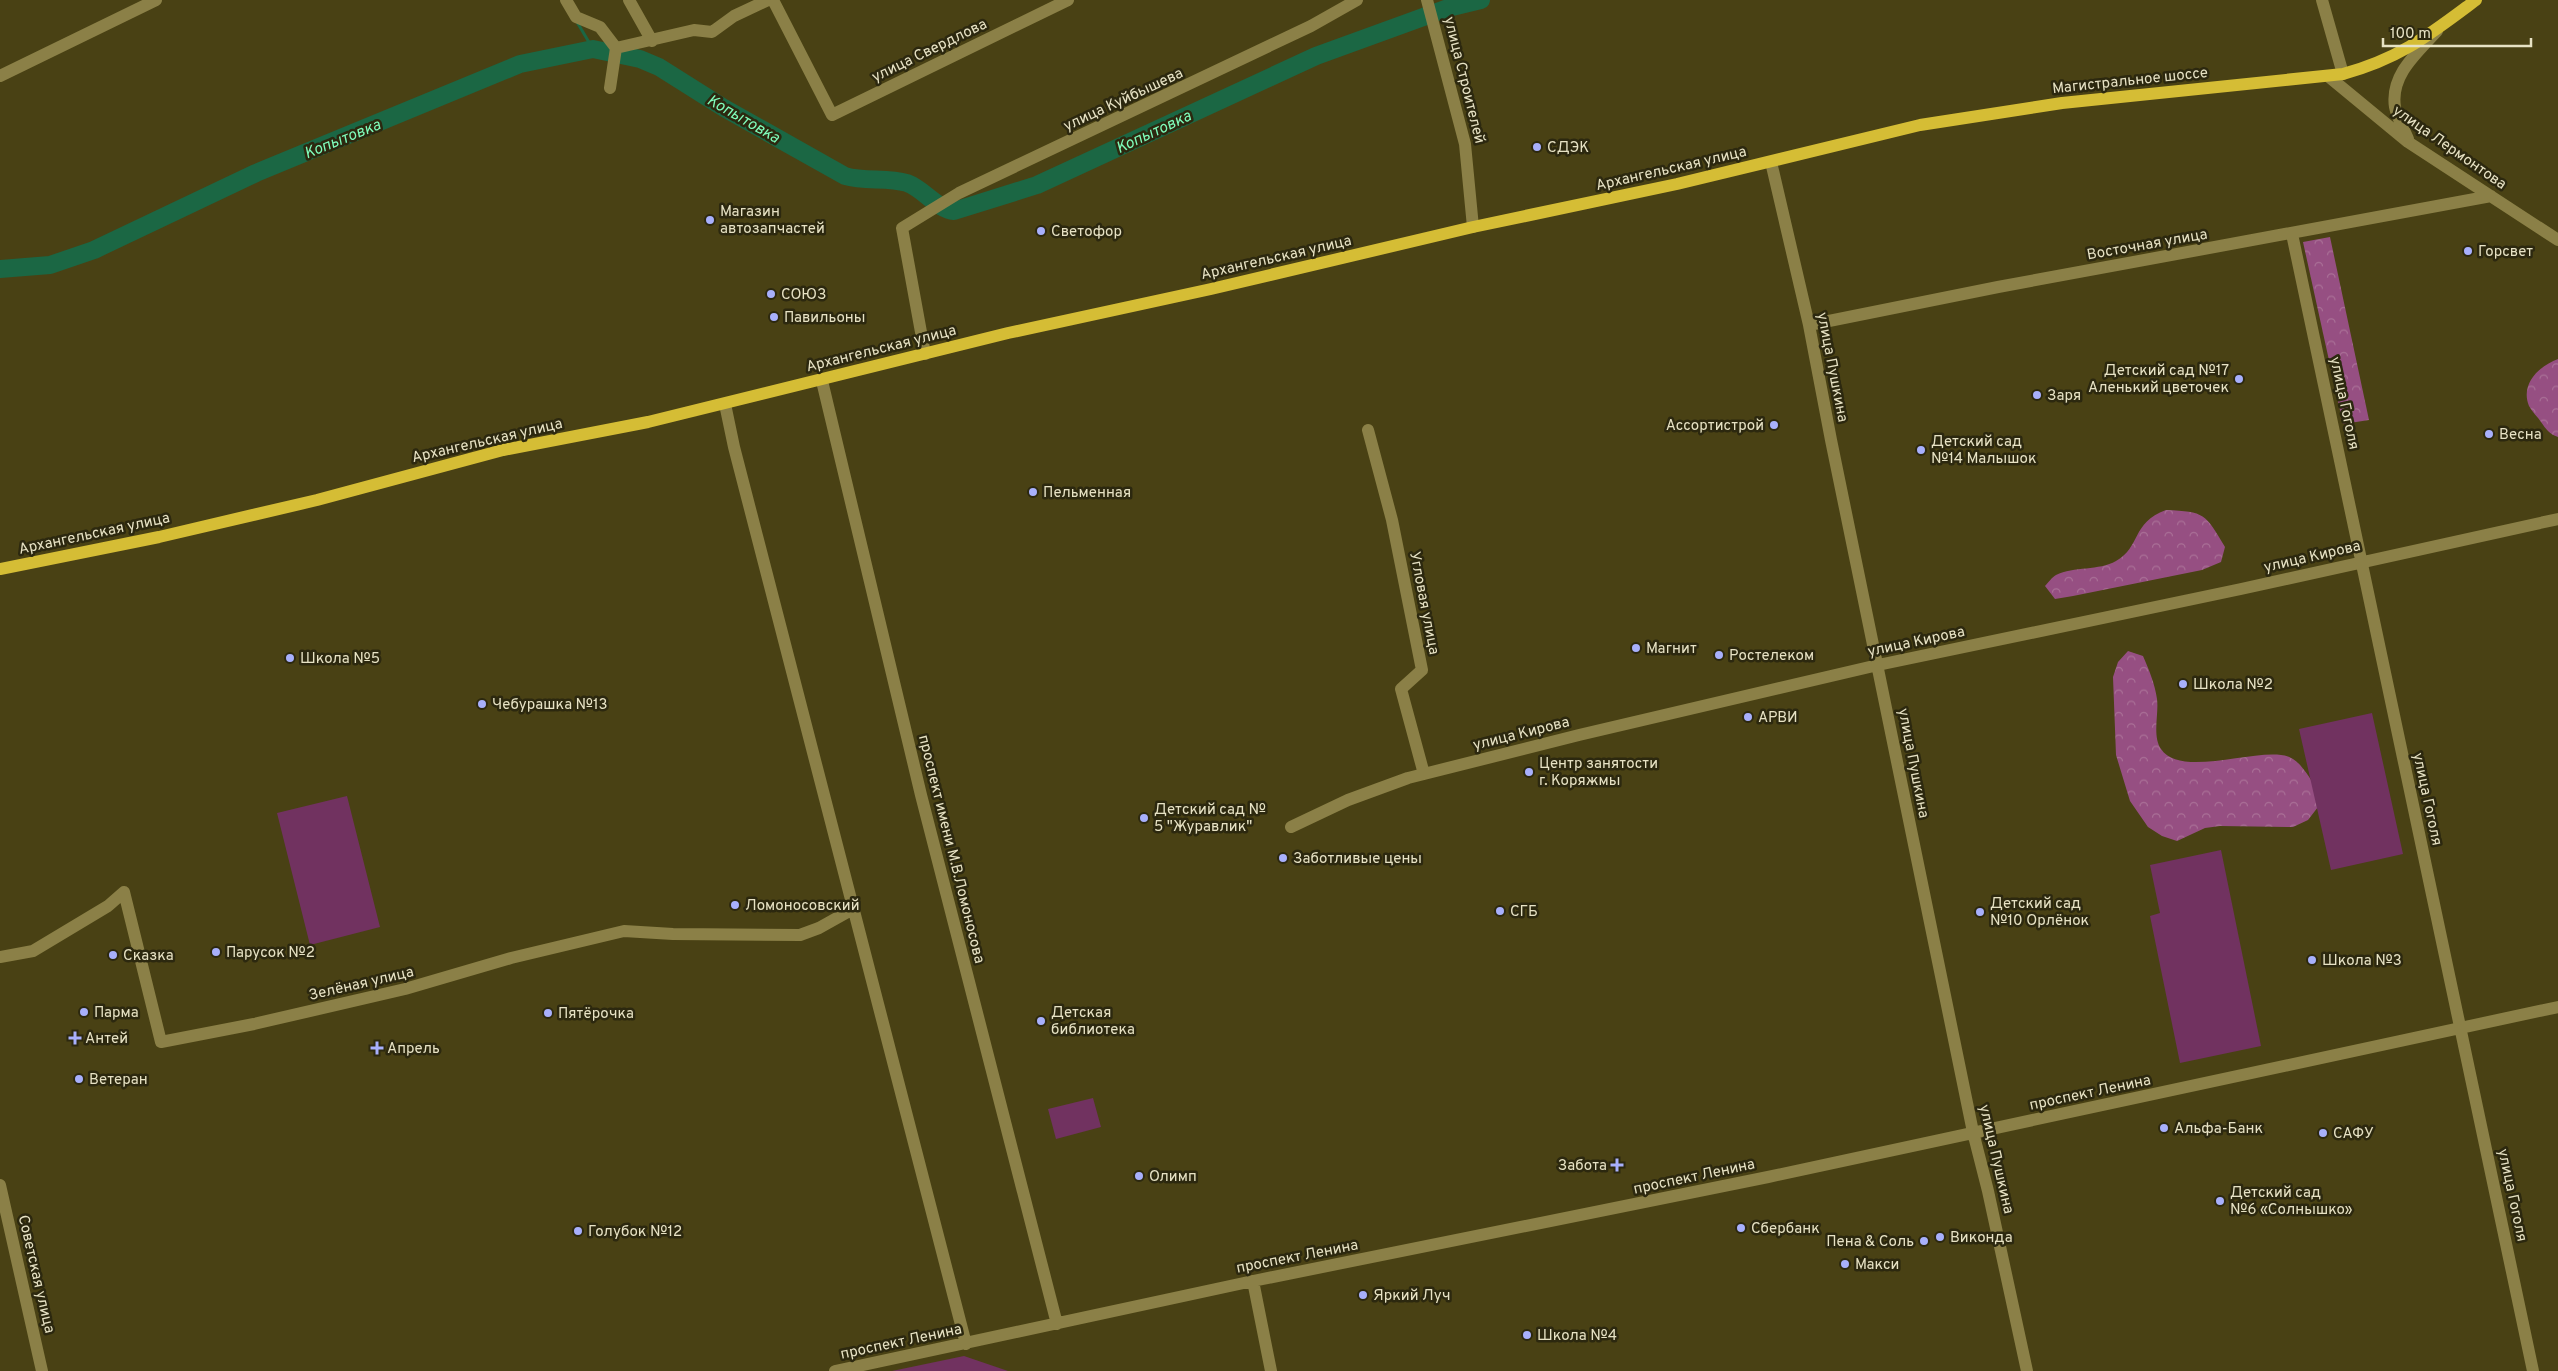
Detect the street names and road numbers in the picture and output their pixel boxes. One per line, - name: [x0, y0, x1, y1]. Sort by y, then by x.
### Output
- street label: улица Свердлова: [869, 15, 990, 87]
- street label: улица Строителей: [1439, 15, 1489, 146]
- street label: улица Куйбышева: [1061, 64, 1186, 136]
- street label: Магистральное шоссе: [2051, 64, 2209, 99]
- street label: улица Лермонтова: [2389, 102, 2510, 195]
- street label: Архангельская улица: [1594, 143, 1749, 196]
- street label: Восточная улица: [2085, 226, 2209, 265]
- street label: Архангельская улица: [1199, 232, 1354, 285]
- street label: улица Пушкина: [1812, 311, 1852, 424]
- street label: Архангельская улица: [804, 322, 958, 377]
- street label: улица Гоголя: [2324, 355, 2363, 452]
- street label: Архангельская улица: [410, 415, 565, 468]
- street label: Архангельская улица: [17, 509, 172, 560]
- street label: улица Кирова: [2262, 537, 2363, 578]
- street label: Угловая улица: [1404, 550, 1443, 656]
- street label: улица Кирова: [1866, 623, 1967, 662]
- street label: улица Пушкина: [1893, 707, 1933, 820]
- street label: улица Кирова: [1471, 713, 1572, 756]
- street label: проспект имени М.В.Ломоносова: [913, 733, 988, 966]
- street label: улица Гоголя: [2407, 751, 2446, 848]
- street label: Зелёная улица: [307, 963, 416, 1006]
- street label: проспект Ленина: [2028, 1071, 2153, 1116]
- street label: улица Пушкина: [1974, 1103, 2017, 1216]
- street label: улица Гоголя: [2492, 1147, 2531, 1244]
- street label: проспект Ленина: [1632, 1155, 1757, 1200]
- street label: Советская улица: [13, 1213, 58, 1335]
- street label: проспект Ленина: [1235, 1236, 1360, 1279]
- street label: проспект Ленина: [839, 1320, 964, 1365]

